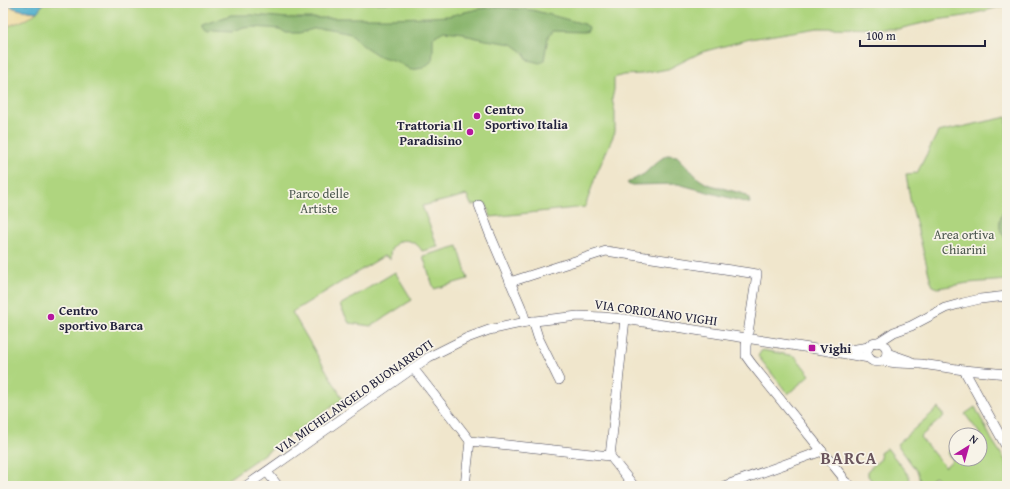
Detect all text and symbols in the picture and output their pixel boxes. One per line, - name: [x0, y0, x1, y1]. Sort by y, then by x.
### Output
- scale bar: [860, 22, 985, 48]
- text: 100 m: [866, 27, 896, 44]
- place label: Centro Sportivo Italia: [485, 100, 568, 134]
- marker: Centro Sportivo Italia: [472, 111, 482, 121]
- place label: Trattoria Il Paradisino: [397, 116, 462, 150]
- marker: Trattoria Il Paradisino: [465, 127, 475, 137]
- park label: Parco delle Artiste: [289, 184, 349, 218]
- park label: Area ortiva Chiarini: [934, 225, 995, 259]
- street label: VIA CORIOLANO VIGHI: [593, 294, 719, 331]
- place label: Centro sportivo Barca: [59, 301, 143, 335]
- marker: Centro sportivo Barca: [46, 312, 56, 322]
- street label: VIA MICHELANGELO BUONARROTI: [272, 335, 437, 458]
- place label: Vighi: [820, 339, 851, 358]
- marker: Vighi: [807, 343, 817, 353]
- north arrow: [948, 427, 988, 467]
- text: N: [966, 430, 982, 448]
- district label: BARCA: [821, 445, 877, 470]

